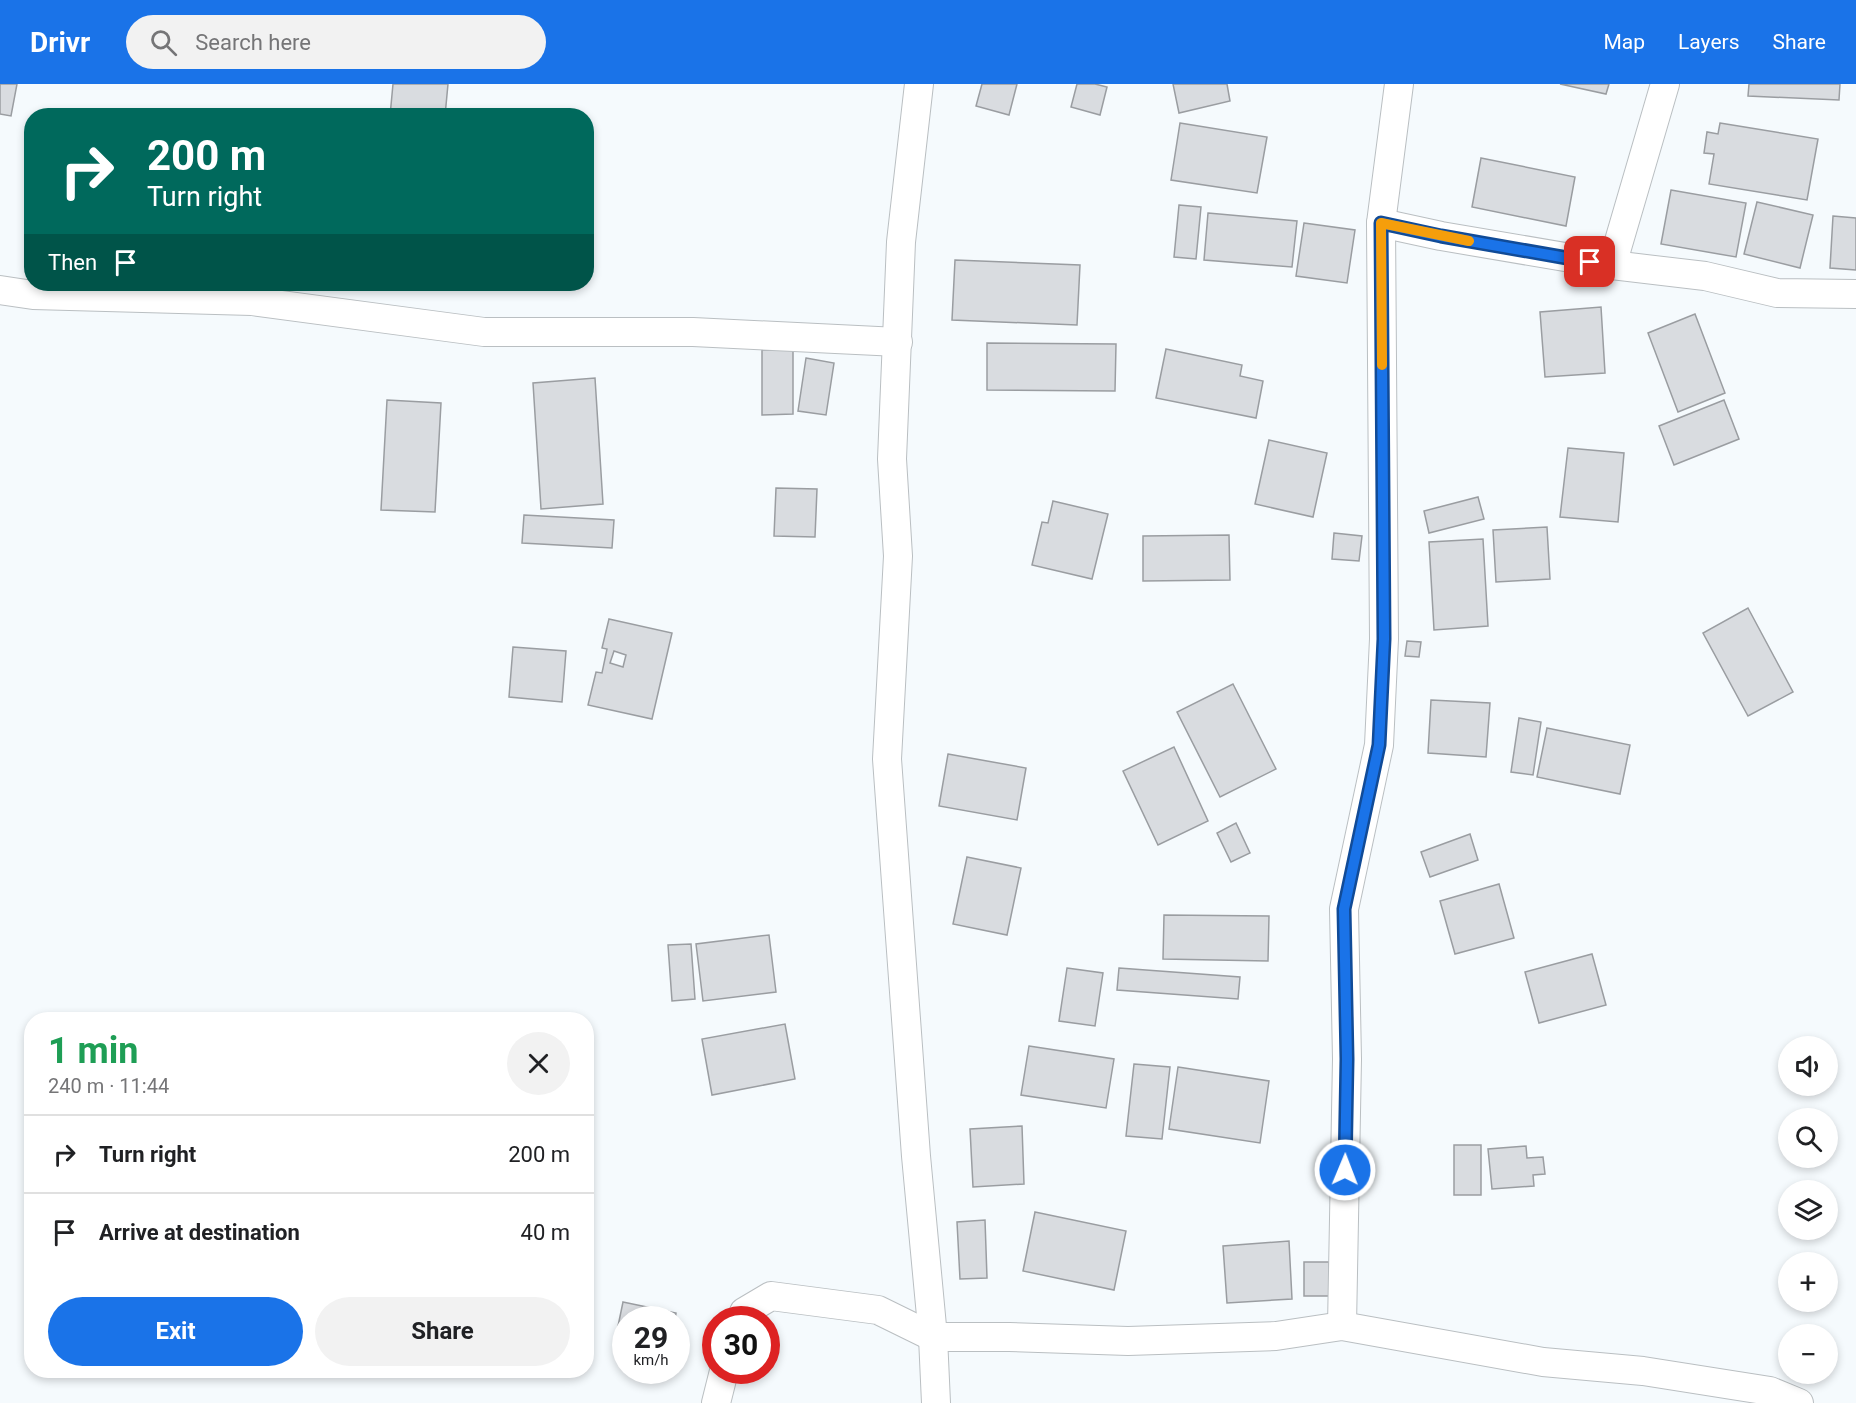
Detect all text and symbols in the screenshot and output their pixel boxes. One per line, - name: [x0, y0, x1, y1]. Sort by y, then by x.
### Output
- search box: [126, 15, 546, 69]
- text: Drivr: [30, 26, 90, 59]
- icon: search: [147, 26, 180, 59]
- text: Search here: [195, 30, 311, 55]
- text: Map: [1603, 30, 1645, 54]
- text: Layers: [1678, 30, 1739, 54]
- text: Share: [1772, 30, 1826, 54]
- text: 200 m: [147, 131, 266, 180]
- icon: right: [48, 132, 126, 210]
- text: Turn right: [147, 181, 262, 213]
- pin: [1564, 236, 1615, 287]
- icon: arrive: [1573, 245, 1606, 278]
- icon: arrive: [109, 246, 142, 279]
- text: Then: [48, 250, 97, 275]
- text: 1 min: [48, 1030, 139, 1072]
- button: close: [507, 1032, 570, 1095]
- map controls: [1778, 1036, 1838, 1384]
- button: sound: [1778, 1036, 1838, 1096]
- text: 240 m · 11:44: [48, 1074, 169, 1098]
- button: search: [1778, 1108, 1838, 1168]
- icon: right: [48, 1138, 81, 1171]
- position arrow: [1313, 1138, 1377, 1202]
- text: Turn right: [99, 1142, 196, 1167]
- text: 200 m: [508, 1142, 570, 1167]
- button: layers: [1778, 1180, 1838, 1240]
- icon: arrive: [48, 1216, 81, 1249]
- text: Arrive at destination: [99, 1220, 300, 1245]
- text: 40 m: [521, 1220, 570, 1245]
- button: +: [1778, 1252, 1838, 1312]
- button: Exit: [48, 1297, 303, 1366]
- button: Share: [315, 1297, 570, 1366]
- speed limit sign: 30: [702, 1306, 780, 1384]
- text: 29: [634, 1320, 668, 1355]
- button: −: [1778, 1324, 1838, 1384]
- text: km/h: [633, 1351, 669, 1369]

